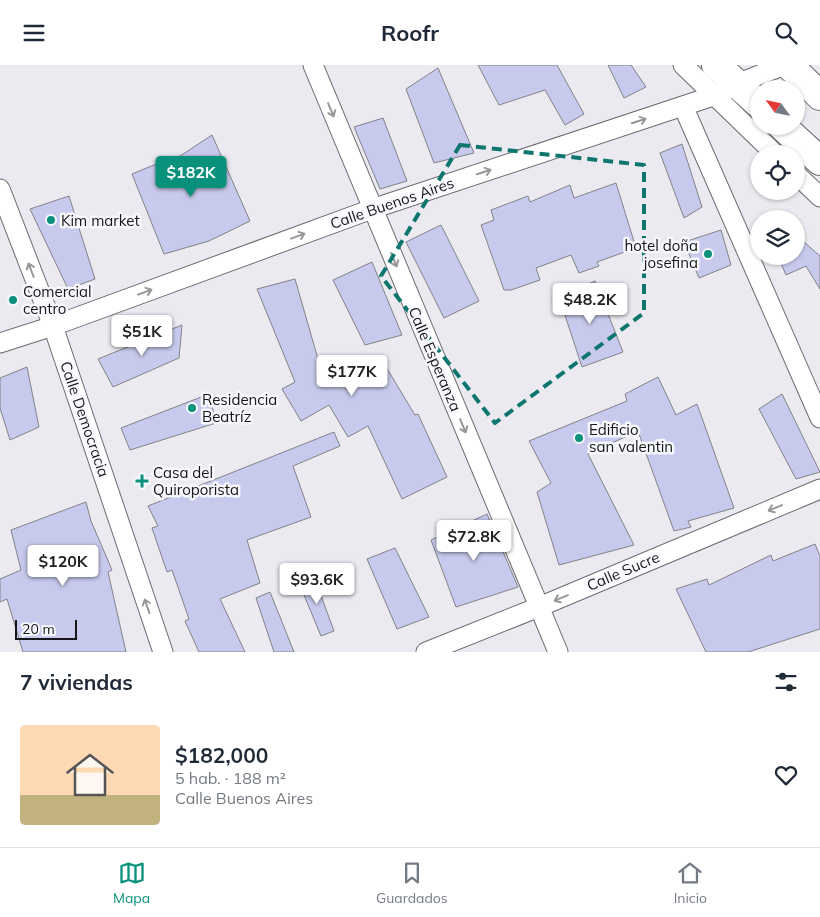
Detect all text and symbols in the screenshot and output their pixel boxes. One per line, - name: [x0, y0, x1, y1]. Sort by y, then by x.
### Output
- icon: menu: [20, 19, 48, 47]
- text: Roofr: [381, 19, 439, 47]
- icon: search: [772, 19, 800, 47]
- north arrow: [750, 80, 805, 135]
- map controls: [750, 80, 805, 265]
- one-way arrow: [327, 102, 337, 117]
- one-way arrow: [630, 115, 646, 125]
- button: locate: [750, 145, 805, 200]
- pin: $182K: [156, 155, 226, 198]
- text: $182K: [166, 162, 216, 182]
- one-way arrow: [476, 167, 492, 176]
- street label: Calle Buenos Aires: [328, 173, 456, 233]
- button: layers: [750, 210, 805, 265]
- place label: Kim market: [61, 211, 140, 230]
- marker: Kim market: [45, 214, 57, 226]
- one-way arrow: [289, 231, 305, 240]
- place label: hotel doña josefina: [625, 236, 698, 272]
- marker: hotel doña josefina: [702, 248, 714, 260]
- one-way arrow: [389, 252, 399, 267]
- one-way arrow: [26, 263, 36, 278]
- place label: Comercial centro: [23, 282, 92, 318]
- pin: $48.2K: [549, 283, 631, 325]
- one-way arrow: [137, 287, 152, 296]
- text: $48.2K: [563, 289, 617, 309]
- marker: Comercial centro: [7, 294, 19, 306]
- street label: Calle Esperanza: [404, 304, 466, 414]
- pin: $51K: [112, 315, 172, 357]
- text: $51K: [122, 321, 162, 341]
- pin: $177K: [317, 355, 387, 397]
- street label: Calle Democracia: [56, 359, 114, 479]
- text: $177K: [327, 361, 377, 381]
- place label: Residencia Beatríz: [202, 390, 277, 426]
- marker: Residencia Beatríz: [186, 402, 198, 414]
- one-way arrow: [459, 418, 469, 433]
- place label: Edificio san valentin: [589, 420, 673, 456]
- marker: Edificio san valentin: [573, 432, 585, 444]
- place label: Casa del Quiroporista: [153, 463, 239, 499]
- marker: Casa del Quiroporista: [135, 474, 149, 488]
- one-way arrow: [768, 503, 783, 513]
- pin: $72.8K: [433, 519, 515, 562]
- text: $72.8K: [447, 526, 501, 546]
- pin: $120K: [28, 545, 98, 587]
- street label: Calle Sucre: [584, 547, 662, 595]
- text: $120K: [38, 551, 88, 571]
- pin: $93.6K: [276, 563, 358, 605]
- text: $93.6K: [290, 569, 344, 589]
- one-way arrow: [554, 593, 569, 603]
- one-way arrow: [142, 598, 152, 614]
- scale bar: [15, 617, 78, 640]
- text: 20 m: [22, 620, 55, 638]
- icon: filters: [772, 668, 800, 696]
- text: 7 viviendas: [20, 669, 133, 695]
- text: $182,000: [175, 742, 268, 768]
- icon: home: [60, 745, 120, 805]
- icon: heart: [772, 761, 800, 789]
- text: 5 hab. · 188 m²: [175, 768, 286, 788]
- text: Calle Buenos Aires: [175, 788, 313, 808]
- tab: Mapa: [113, 859, 150, 907]
- tab: Guardados: [376, 859, 448, 907]
- tab: Inicio: [674, 859, 707, 907]

